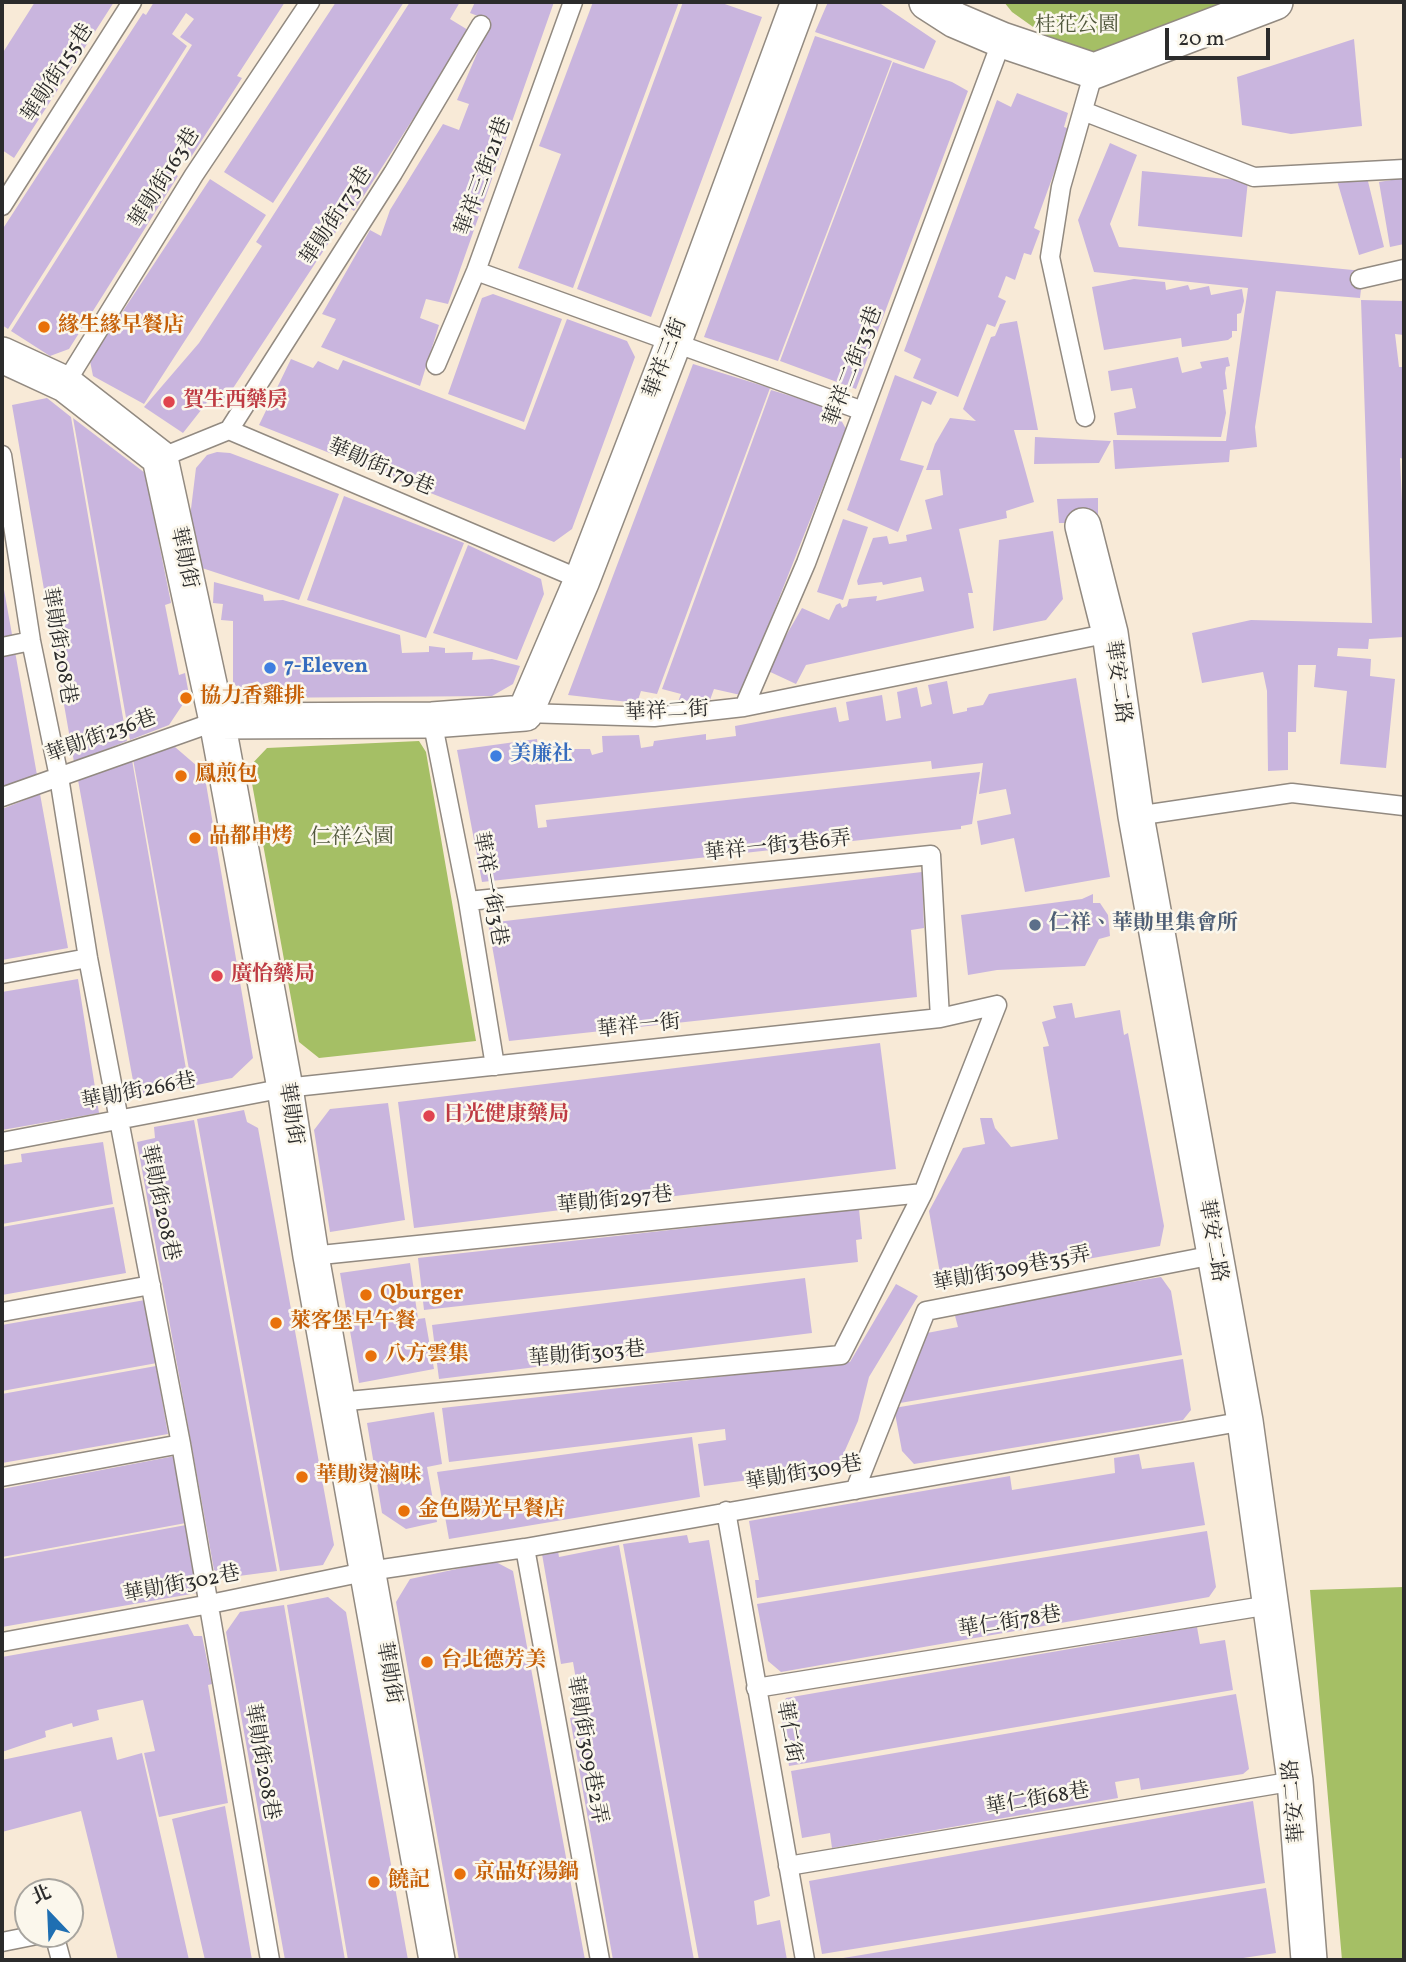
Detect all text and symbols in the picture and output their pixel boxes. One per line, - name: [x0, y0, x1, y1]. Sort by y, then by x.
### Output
- park label: 桂花公園: [1035, 14, 1119, 40]
- scale bar: [1168, 14, 1273, 58]
- street label: 華勛街155巷: [18, 20, 100, 128]
- text: 20 m: [1178, 25, 1224, 54]
- street label: 華祥三街21巷: [452, 114, 518, 240]
- street label: 華勛街163巷: [125, 124, 207, 234]
- street label: 華勛街173巷: [297, 163, 379, 271]
- street label: 華祥二街33巷: [821, 303, 889, 431]
- place label: 緣生緣早餐店: [58, 314, 184, 340]
- street label: 華祥三街: [640, 315, 694, 403]
- marker: 緣生緣早餐店: [36, 319, 52, 335]
- place label: 賀生西藥房: [183, 389, 288, 415]
- marker: 賀生西藥房: [161, 394, 177, 410]
- street label: 華勛街179巷: [323, 435, 437, 503]
- street label: 華勛街: [163, 525, 201, 591]
- street label: 華勛街208巷: [34, 586, 80, 706]
- street label: 華安二路: [1098, 639, 1134, 725]
- place label: 7-Eleven: [284, 655, 368, 681]
- marker: 7-Eleven: [262, 660, 278, 676]
- place label: 協力香雞排: [200, 685, 305, 711]
- marker: 協力香雞排: [178, 690, 194, 706]
- street label: 華祥二街: [624, 698, 710, 728]
- street label: 華勛街236巷: [43, 706, 161, 770]
- place label: 美廉社: [510, 743, 573, 769]
- marker: 美廉社: [488, 748, 504, 764]
- place label: 鳳煎包: [195, 763, 258, 789]
- marker: 鳳煎包: [173, 768, 189, 784]
- place label: 品都串烤: [209, 825, 293, 851]
- park label: 仁祥公園: [310, 826, 394, 852]
- street label: 華祥一街3巷6弄: [703, 828, 853, 868]
- marker: 品都串烤: [187, 830, 203, 846]
- street label: 華祥一街3巷: [466, 830, 510, 948]
- place label: 仁祥、華勛里集會所: [1049, 912, 1238, 938]
- marker: 仁祥、華勛里集會所: [1027, 917, 1043, 933]
- place label: 廣怡藥局: [231, 963, 315, 989]
- marker: 廣怡藥局: [209, 968, 225, 984]
- street label: 華祥一街: [596, 1011, 682, 1045]
- street label: 華勛街266巷: [79, 1070, 199, 1116]
- street label: 華勛街: [272, 1081, 306, 1147]
- place label: 日光健康藥局: [443, 1103, 569, 1129]
- marker: 日光健康藥局: [421, 1108, 437, 1124]
- street label: 華勛街208巷: [133, 1142, 183, 1264]
- street label: 華勛街297巷: [556, 1183, 674, 1221]
- street label: 華安二路: [1191, 1197, 1231, 1285]
- street label: 華勛街309巷35弄: [931, 1243, 1093, 1299]
- place label: Qburger: [380, 1282, 463, 1308]
- marker: Qburger: [358, 1287, 374, 1303]
- place label: 萊客堡早午餐: [290, 1310, 416, 1336]
- marker: 萊客堡早午餐: [268, 1315, 284, 1331]
- street label: 華勛街303巷: [528, 1338, 646, 1374]
- place label: 八方雲集: [385, 1343, 469, 1369]
- marker: 八方雲集: [363, 1348, 379, 1364]
- street label: 華勛街309巷: [744, 1452, 864, 1498]
- place label: 華勛燙滷味: [316, 1464, 421, 1490]
- marker: 華勛燙滷味: [294, 1469, 310, 1485]
- place label: 金色陽光早餐店: [418, 1498, 565, 1524]
- marker: 金色陽光早餐店: [396, 1503, 412, 1519]
- street label: 華勛街302巷: [122, 1562, 242, 1610]
- street label: 華仁街78巷: [957, 1603, 1063, 1645]
- street label: 華勛街: [369, 1640, 405, 1706]
- place label: 台北德芳美: [441, 1649, 546, 1675]
- marker: 台北德芳美: [419, 1654, 435, 1670]
- street label: 華勛街309巷2弄: [560, 1674, 610, 1826]
- street label: 華仁街: [769, 1699, 805, 1765]
- street label: 華勛街208巷: [237, 1702, 283, 1822]
- street label: 華安二路: [1280, 1758, 1312, 1844]
- street label: 華仁街68巷: [984, 1779, 1092, 1823]
- place label: 京品好湯鍋: [474, 1861, 579, 1887]
- marker: 京品好湯鍋: [452, 1866, 468, 1882]
- place label: 饒記: [388, 1869, 430, 1895]
- marker: 饒記: [366, 1874, 382, 1890]
- north arrow: [14, 1878, 84, 1948]
- text: 北: [28, 1880, 55, 1911]

